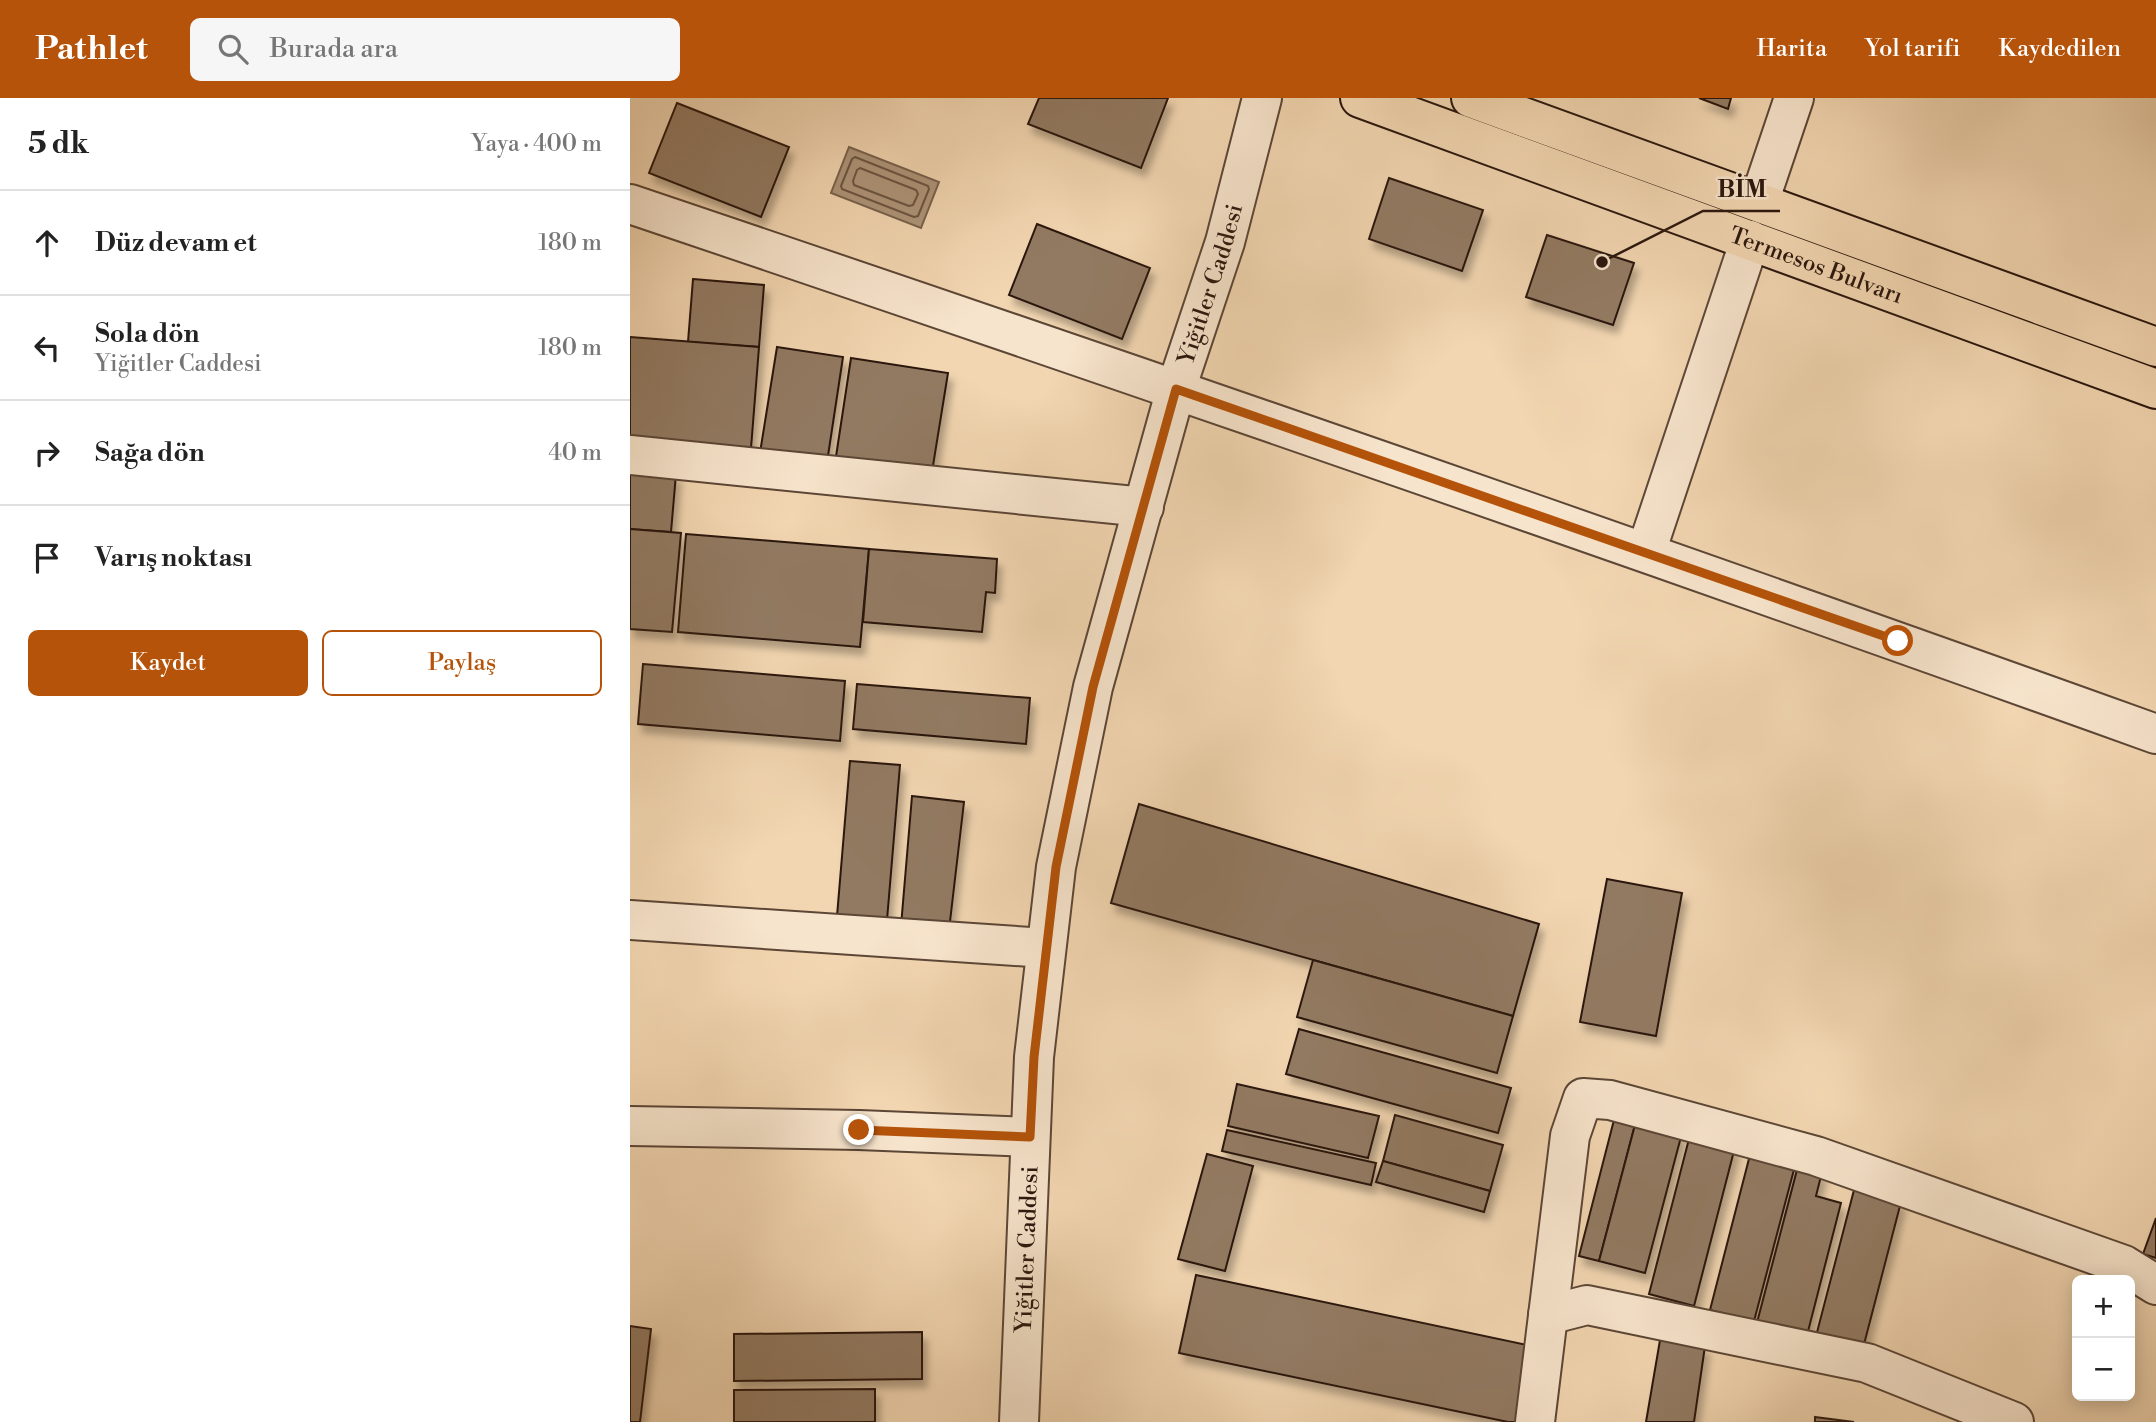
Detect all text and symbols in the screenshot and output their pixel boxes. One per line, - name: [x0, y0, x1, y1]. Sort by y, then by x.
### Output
- search box: [190, 18, 680, 81]
- text: Pathlet: [35, 29, 148, 70]
- icon: search: [214, 30, 252, 68]
- text: Burada ara: [270, 33, 398, 65]
- text: Harita: [1756, 34, 1827, 64]
- text: Yol tarifi: [1865, 34, 1960, 64]
- text: Kaydedilen: [1998, 34, 2121, 64]
- text: 5 dk: [28, 125, 89, 163]
- text: Yaya · 400 m: [472, 130, 602, 158]
- callout: BİM: [1703, 166, 1780, 211]
- text: BİM: [1717, 173, 1767, 205]
- street label: Yiğitler Caddesi: [1172, 201, 1249, 369]
- street label: Termesos Bulvarı: [1726, 221, 1907, 310]
- icon: ahead: [28, 224, 66, 262]
- text: Düz devam et: [95, 227, 257, 259]
- text: 180 m: [538, 229, 602, 257]
- text: Sola dön: [95, 318, 200, 350]
- icon: left: [28, 329, 66, 367]
- text: 180 m: [538, 334, 602, 362]
- text: Yiğitler Caddesi: [95, 350, 262, 378]
- icon: right: [28, 434, 66, 472]
- text: Sağa dön: [95, 437, 205, 469]
- text: 40 m: [548, 439, 602, 467]
- icon: arrive: [28, 539, 66, 577]
- text: Varış noktası: [95, 542, 252, 574]
- route start: [1882, 625, 1913, 656]
- button: Kaydet: [28, 630, 308, 696]
- button: Paylaş: [322, 630, 602, 696]
- route end: [843, 1114, 874, 1145]
- street label: Yiğitler Caddesi: [1010, 1165, 1045, 1334]
- map controls: [2072, 1275, 2135, 1401]
- button: +: [2072, 1275, 2135, 1338]
- button: −: [2072, 1338, 2135, 1401]

